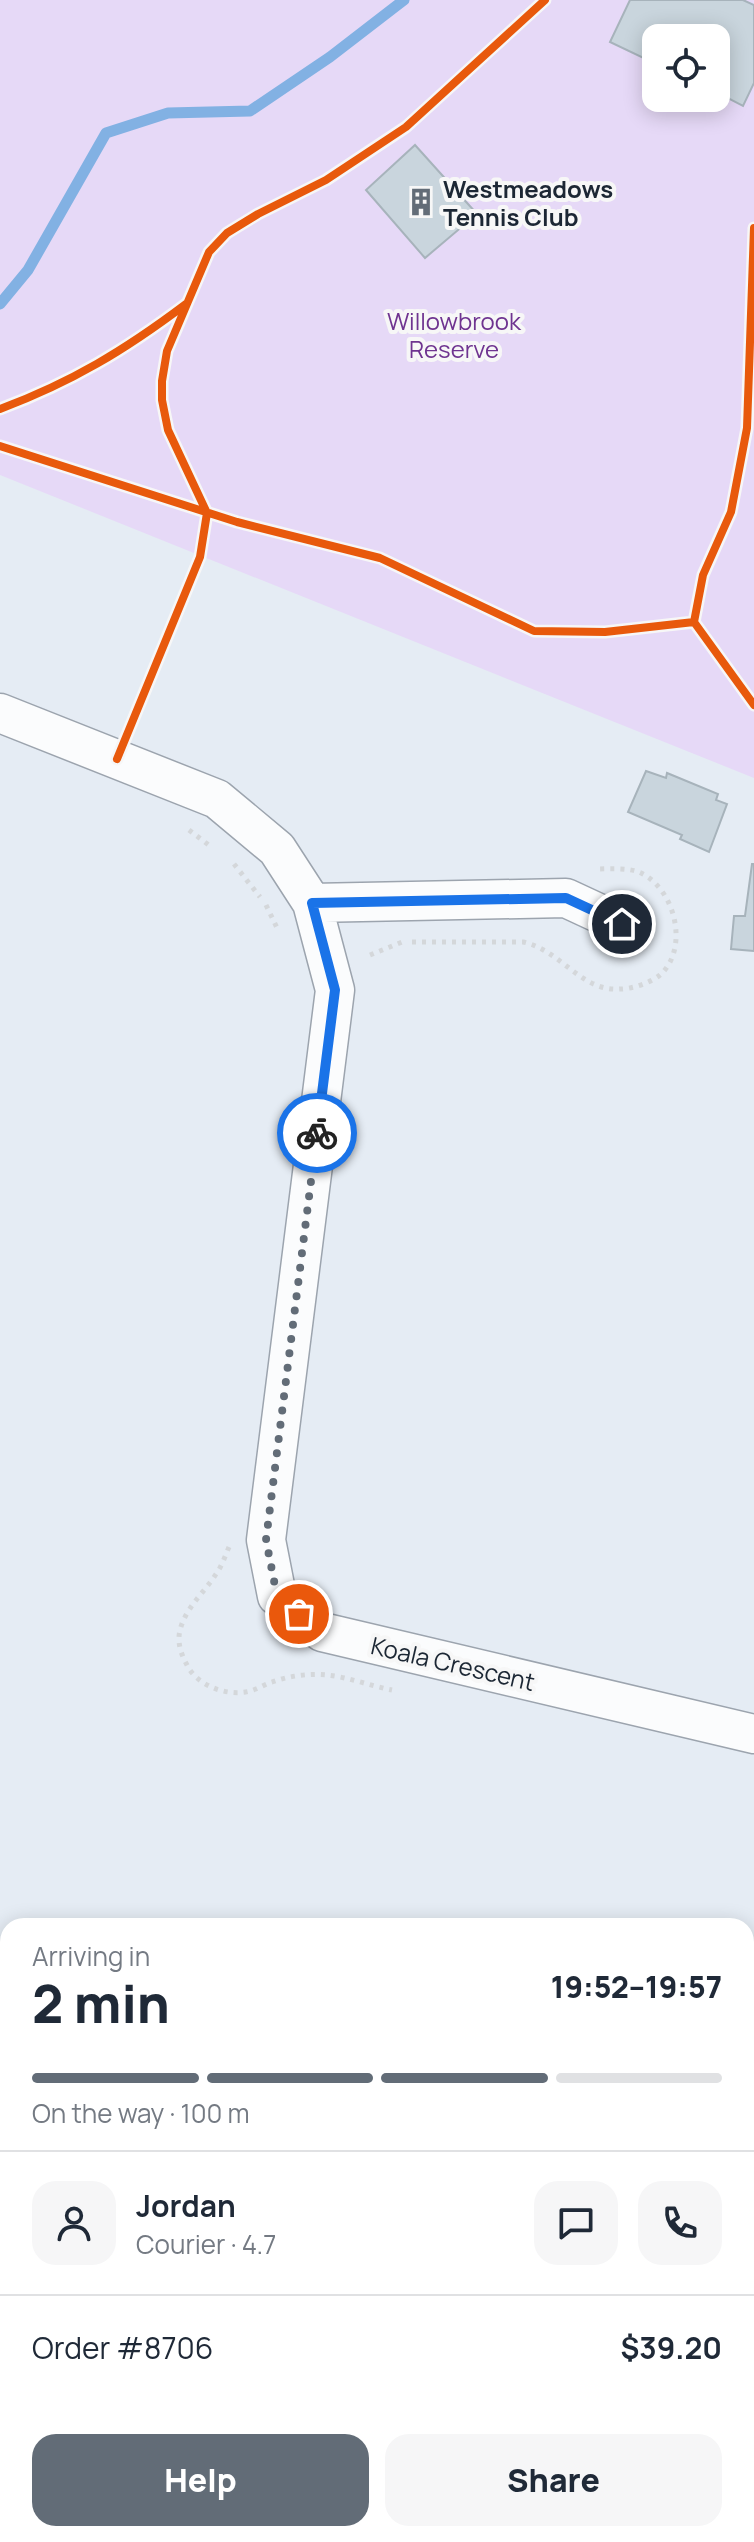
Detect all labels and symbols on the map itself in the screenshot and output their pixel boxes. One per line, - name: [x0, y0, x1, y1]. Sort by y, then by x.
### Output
- place label: Westmeadows Tennis Club: [443, 172, 613, 233]
- building icon: Westmeadows Tennis Club: [406, 187, 436, 217]
- park label: Willowbrook Reserve: [387, 304, 522, 365]
- pin: [588, 890, 656, 958]
- courier: [277, 1093, 357, 1173]
- pin: [265, 1580, 333, 1648]
- street label: Koala Crescent: [368, 1628, 538, 1698]

